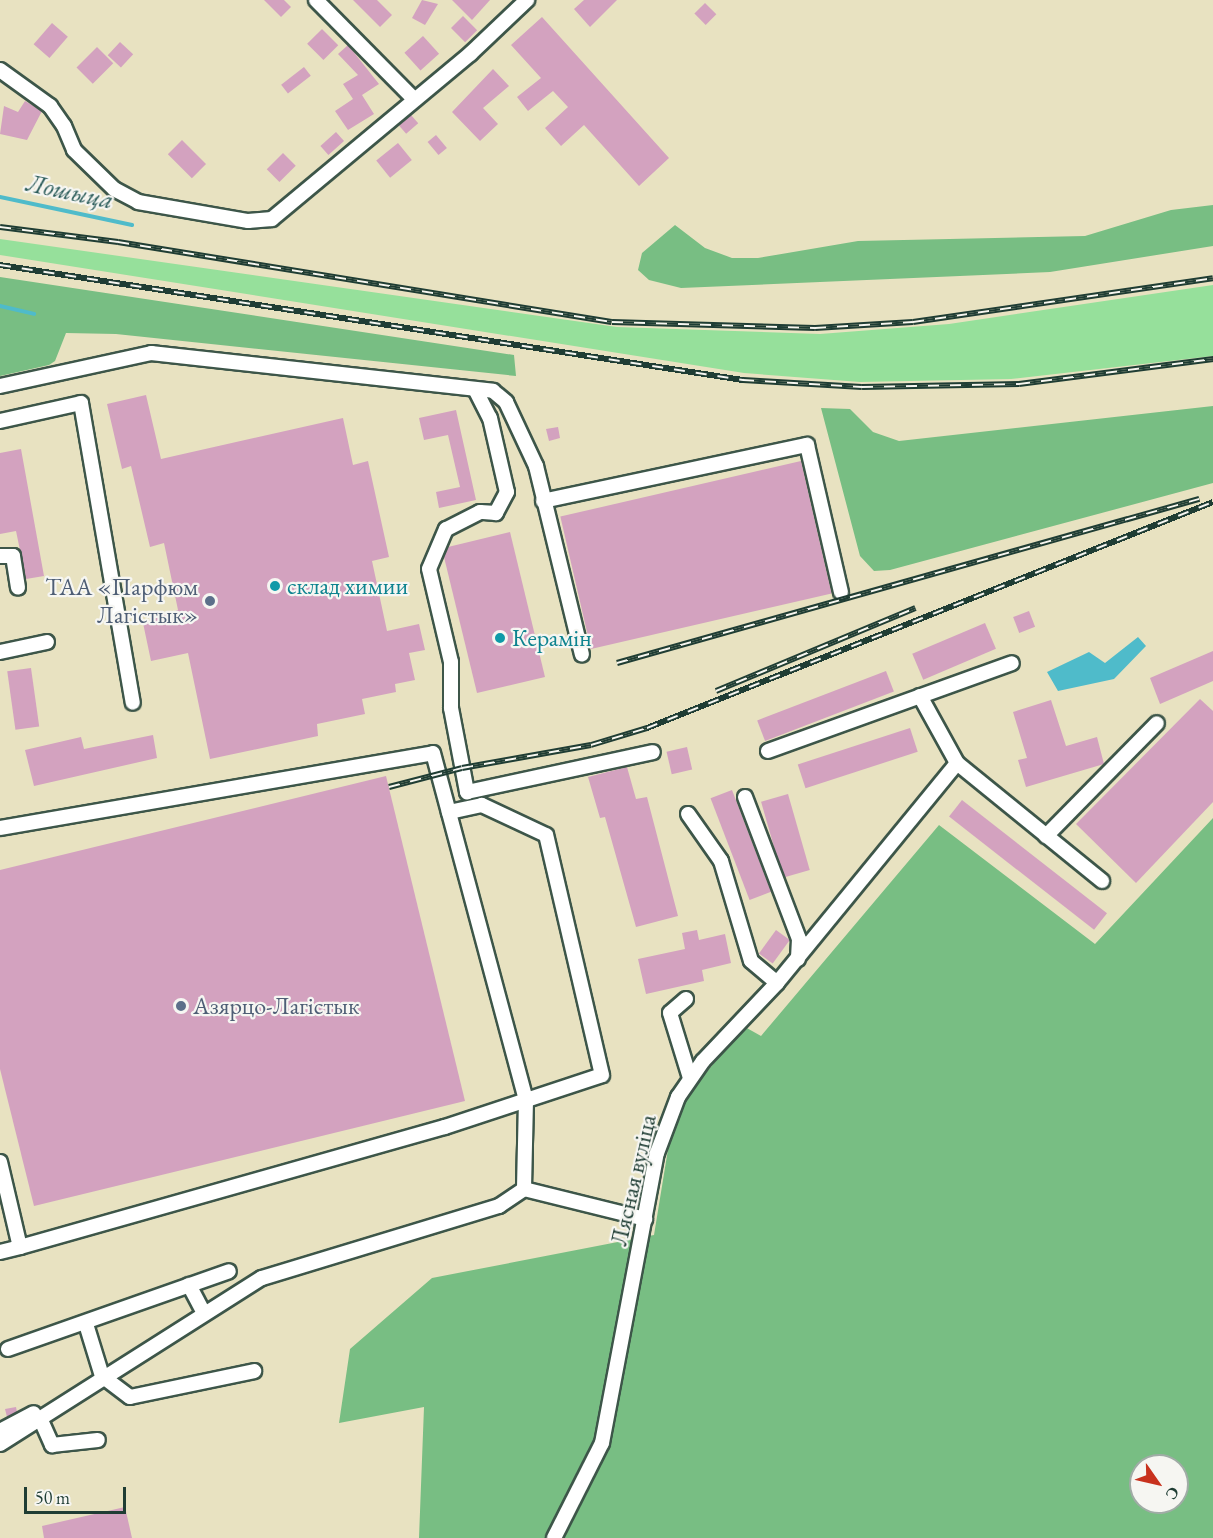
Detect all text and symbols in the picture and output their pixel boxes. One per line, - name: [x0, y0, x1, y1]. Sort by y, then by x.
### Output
- water label: Лошыца: [24, 168, 116, 216]
- place label: склад химии: [287, 572, 408, 600]
- place label: ТАА «Парфюм Лагістык»: [45, 573, 198, 629]
- marker: склад химии: [268, 579, 282, 593]
- marker: ТАА «Парфюм Лагістык»: [203, 594, 217, 608]
- place label: Керамін: [512, 624, 592, 652]
- marker: Керамін: [493, 631, 507, 645]
- place label: Азярцо-Лагістык: [193, 992, 359, 1020]
- marker: Азярцо-Лагістык: [174, 999, 188, 1013]
- street label: Лясная вуліца: [604, 1112, 662, 1248]
- north arrow: [1129, 1454, 1189, 1514]
- scale bar: [27, 1475, 129, 1513]
- text: С: [1161, 1483, 1185, 1504]
- text: 50 m: [35, 1486, 70, 1509]

